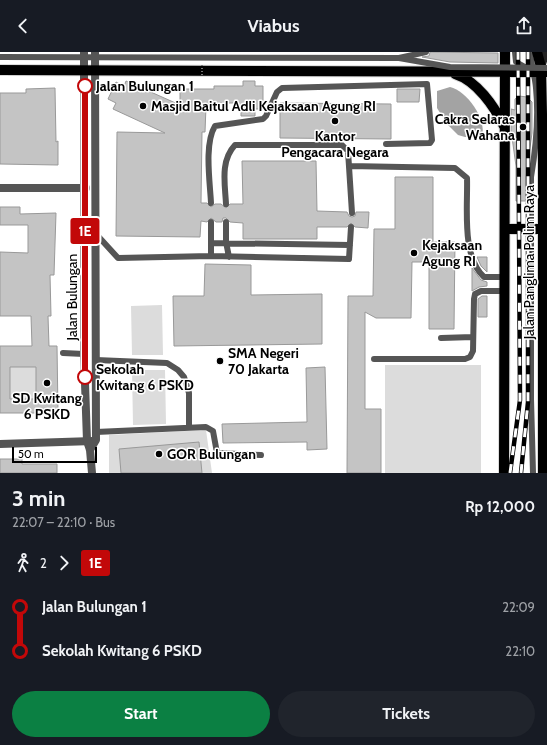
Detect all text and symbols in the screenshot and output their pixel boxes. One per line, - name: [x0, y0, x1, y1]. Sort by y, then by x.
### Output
- icon: back: [12, 15, 34, 37]
- text: Viabus: [247, 15, 300, 37]
- icon: share: [513, 15, 535, 37]
- place label: Jalan Bulungan 1: [95, 77, 194, 95]
- marker: Jalan Bulungan 1: [77, 78, 93, 94]
- place label: Masjid Baitul Adli Kejaksaan Agung RI: [151, 97, 376, 115]
- marker: Masjid Baitul Adli Kejaksaan Agung RI: [138, 101, 148, 111]
- place label: Cakra Selaras Wahana: [435, 110, 515, 144]
- marker: Kantor Pengacara Negara: [330, 116, 340, 126]
- marker: Cakra Selaras Wahana: [518, 122, 528, 132]
- place label: Kantor Pengacara Negara: [281, 127, 389, 161]
- street label: Jalan Panglima Polim Raya: [520, 184, 538, 340]
- line badge: 1E: [67, 218, 103, 244]
- text: 1E: [78, 222, 92, 240]
- place label: Kejaksaan Agung RI: [422, 236, 482, 270]
- marker: Kejaksaan Agung RI: [409, 248, 419, 258]
- street label: Jalan Bulungan: [63, 253, 81, 341]
- place label: SMA Negeri 70 Jakarta: [228, 344, 299, 378]
- marker: SMA Negeri 70 Jakarta: [215, 356, 225, 366]
- place label: Sekolah Kwitang 6 PSKD: [96, 360, 194, 394]
- marker: Sekolah Kwitang 6 PSKD: [77, 369, 93, 385]
- marker: SD Kwitang 6 PSKD: [42, 378, 52, 388]
- place label: SD Kwitang 6 PSKD: [12, 389, 82, 423]
- scale bar: [12, 445, 97, 464]
- place label: GOR Bulungan: [167, 445, 256, 463]
- text: 50 m: [18, 447, 44, 461]
- marker: GOR Bulungan: [154, 449, 164, 459]
- text: 3 min: [12, 485, 65, 512]
- text: Rp 12,000: [465, 498, 535, 516]
- text: 22:07 – 22:10 · Bus: [12, 514, 115, 530]
- icon: walk: [12, 552, 34, 574]
- icon: forward: [53, 552, 75, 574]
- text: 1E: [89, 554, 102, 572]
- text: 2: [40, 555, 47, 571]
- text: Jalan Bulungan 1: [42, 598, 147, 616]
- text: 22:09: [502, 599, 535, 615]
- text: Sekolah Kwitang 6 PSKD: [42, 642, 202, 660]
- text: 22:10: [505, 643, 535, 659]
- button: Start: [12, 691, 270, 737]
- button: Tickets: [278, 691, 535, 737]

